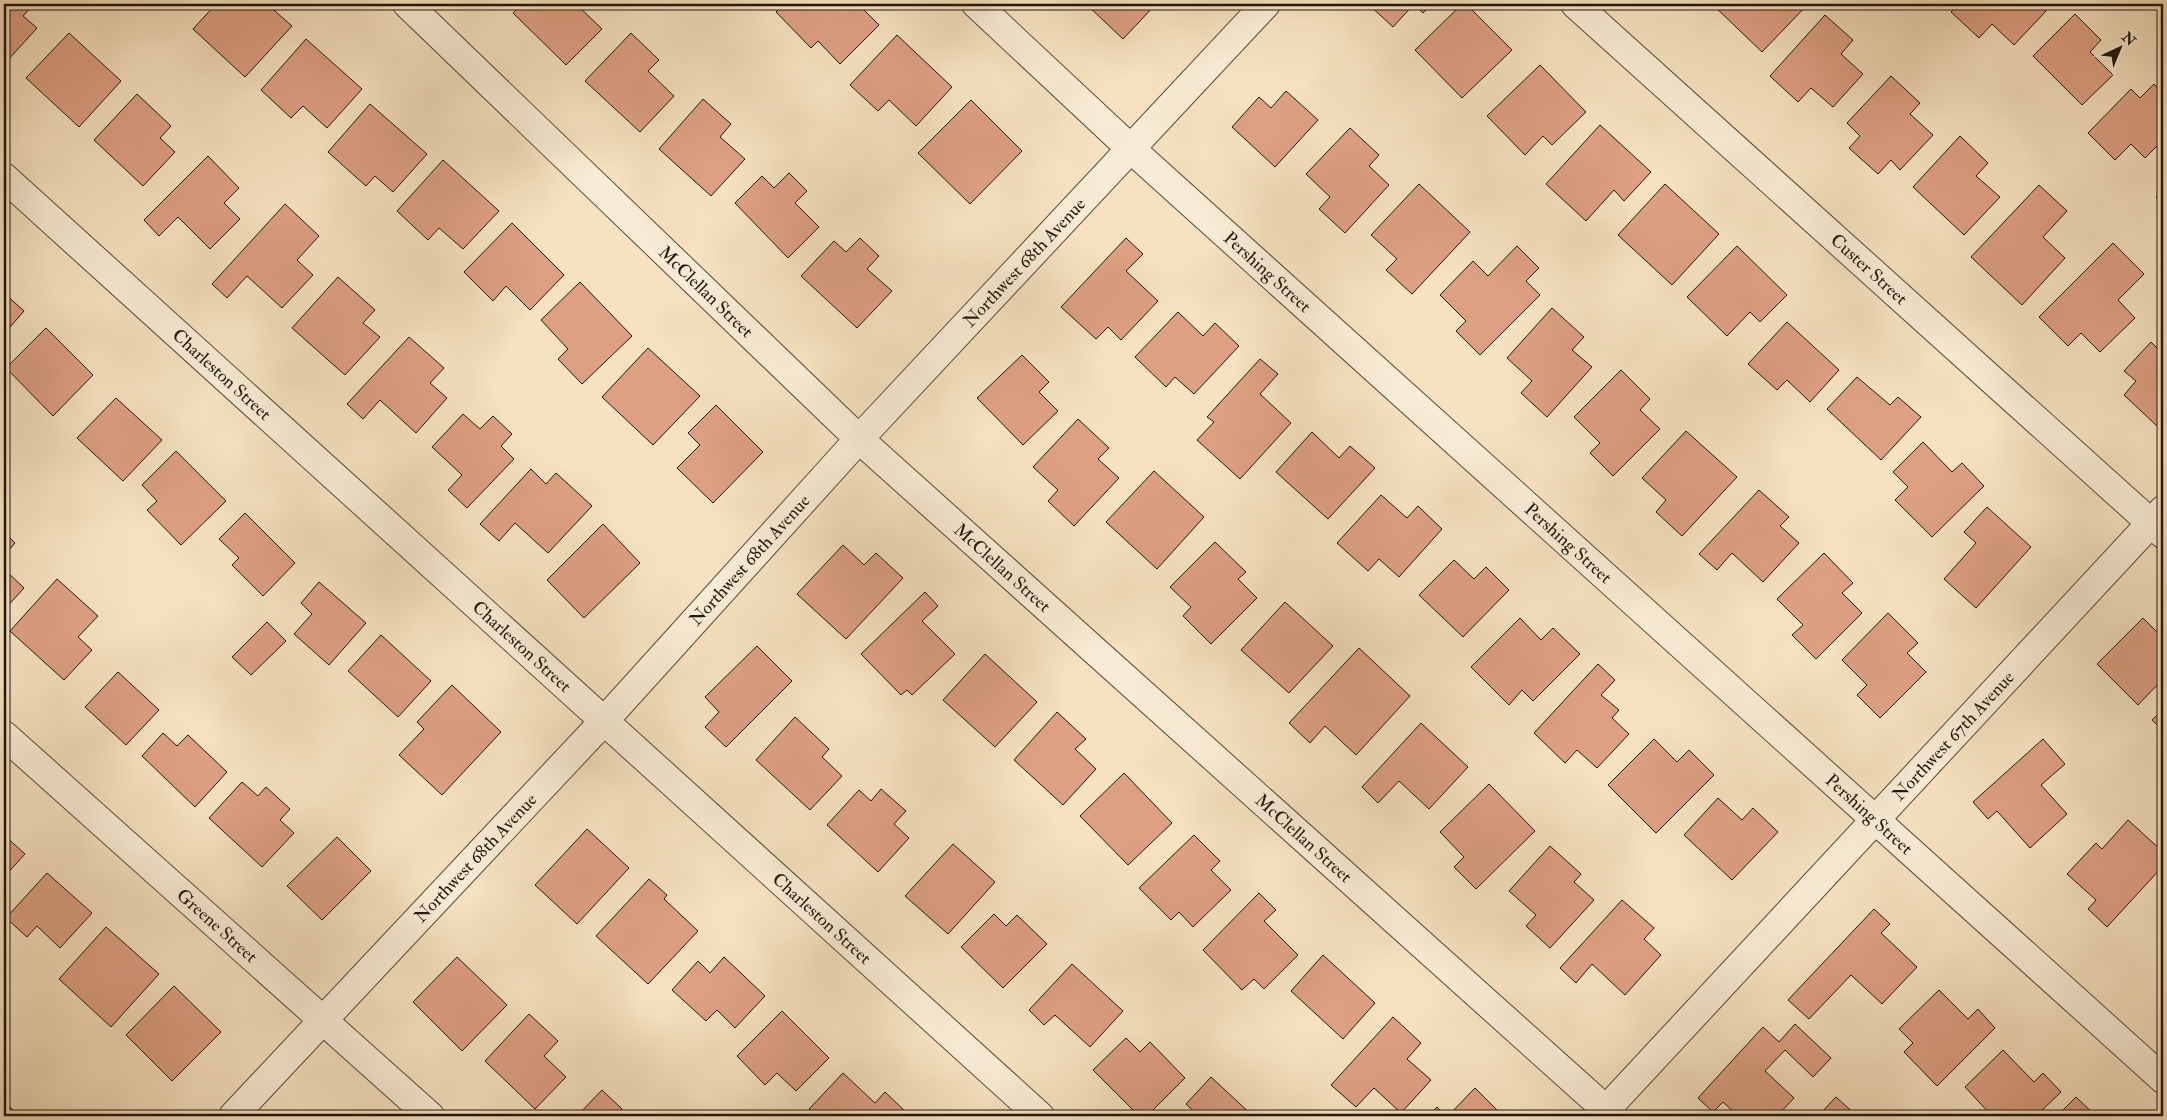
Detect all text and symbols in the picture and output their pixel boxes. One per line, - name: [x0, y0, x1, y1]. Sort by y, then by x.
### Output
- north arrow: [2094, 22, 2144, 72]
- text: N: [2118, 28, 2139, 50]
- street label: Northwest 68th Avenue: [958, 193, 1091, 332]
- street label: Pershing Street: [1219, 227, 1316, 318]
- street label: Custer Street: [1826, 229, 1912, 310]
- street label: McClellan Street: [653, 241, 758, 343]
- street label: Charleston Street: [167, 324, 276, 426]
- street label: Northwest 68th Avenue: [685, 489, 816, 631]
- street label: Pershing Street: [1519, 498, 1617, 589]
- street label: McClellan Street: [949, 519, 1056, 618]
- street label: Charleston Street: [467, 596, 576, 698]
- street label: Northwest 67th Avenue: [1888, 666, 2020, 806]
- street label: Pershing Street: [1820, 769, 1918, 860]
- street label: Northwest 68th Avenue: [409, 788, 542, 928]
- street label: McClellan Street: [1250, 789, 1357, 888]
- street label: Charleston Street: [767, 868, 876, 970]
- street label: Greene Street: [172, 884, 262, 968]

